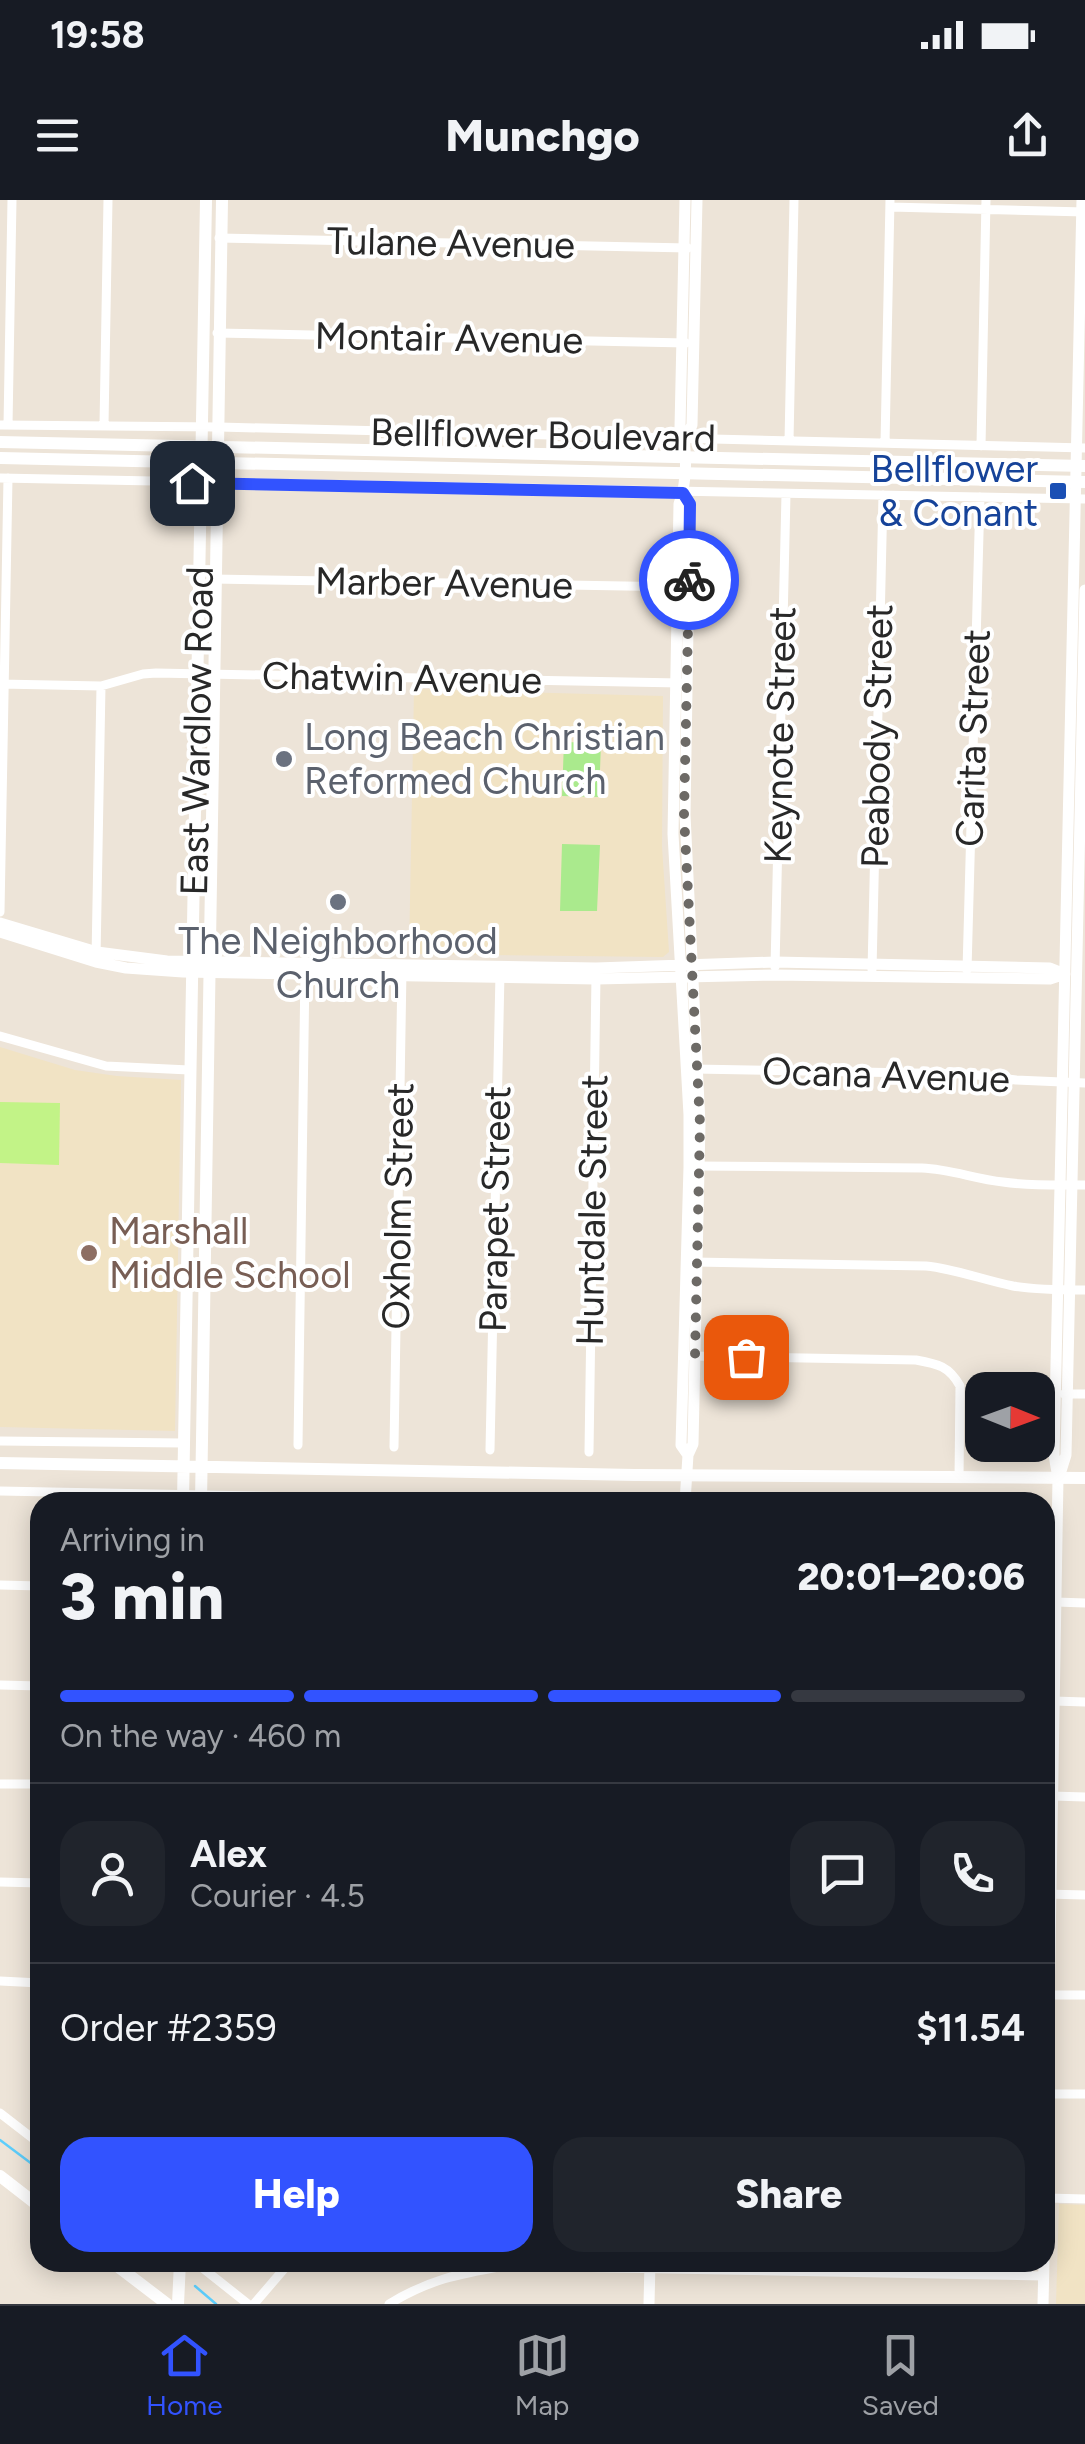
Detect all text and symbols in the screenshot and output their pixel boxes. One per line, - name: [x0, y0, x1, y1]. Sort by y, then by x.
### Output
- text: 19:58: [50, 12, 145, 58]
- icon: menu: [30, 108, 85, 163]
- text: Munchgo: [445, 108, 640, 162]
- icon: share: [1000, 108, 1055, 163]
- street label: Tulane Avenue: [327, 218, 575, 268]
- street label: Montair Avenue: [314, 313, 584, 363]
- street label: Bellflower Boulevard: [370, 409, 716, 461]
- pin: [150, 441, 235, 526]
- place label: Bellflower & Conant: [870, 446, 1038, 536]
- icon: home: [165, 456, 220, 511]
- marker: Bellflower & Conant: [1047, 480, 1069, 502]
- courier: [639, 530, 739, 630]
- icon: bike: [662, 553, 717, 608]
- street label: Marber Avenue: [315, 558, 573, 608]
- street label: East Wardlow Road: [171, 566, 223, 896]
- street label: Peabody Street: [852, 604, 902, 868]
- street label: Keynote Street: [755, 606, 805, 864]
- street label: Carita Street: [946, 628, 1000, 848]
- street label: Chatwin Avenue: [262, 653, 542, 703]
- place label: Long Beach Christian Reformed Church: [304, 714, 665, 804]
- marker: Long Beach Christian Reformed Church: [273, 748, 295, 770]
- marker: The Neighborhood Church: [327, 891, 349, 913]
- place label: The Neighborhood Church: [178, 918, 498, 1008]
- street label: Ocana Avenue: [761, 1048, 1011, 1102]
- street label: Huntdale Street: [567, 1074, 617, 1346]
- street label: Oxholm Street: [373, 1082, 423, 1330]
- street label: Parapet Street: [470, 1085, 520, 1333]
- place label: Marshall Middle School: [109, 1208, 351, 1298]
- marker: Marshall Middle School: [78, 1242, 100, 1264]
- pin: [704, 1315, 789, 1400]
- icon: bag: [719, 1330, 774, 1385]
- north arrow: [965, 1372, 1055, 1462]
- map controls: [965, 1372, 1055, 1462]
- text: Arriving in: [60, 1521, 205, 1559]
- text: 20:01–20:06: [797, 1554, 1025, 1600]
- text: 3 min: [60, 1557, 224, 1635]
- text: On the way · 460 m: [60, 1717, 341, 1755]
- button: person: [60, 1821, 165, 1926]
- button: chat: [790, 1821, 895, 1926]
- button: phone: [920, 1821, 1025, 1926]
- text: Alex: [190, 1831, 267, 1877]
- text: Courier · 4.5: [190, 1877, 365, 1915]
- text: Order #2359: [60, 2005, 277, 2051]
- text: $11.54: [916, 2005, 1025, 2051]
- button: Help: [60, 2137, 533, 2252]
- button: Share: [553, 2137, 1025, 2252]
- tab: Home: [146, 2328, 222, 2422]
- tab: Map: [515, 2328, 570, 2422]
- tab: Saved: [862, 2328, 939, 2422]

